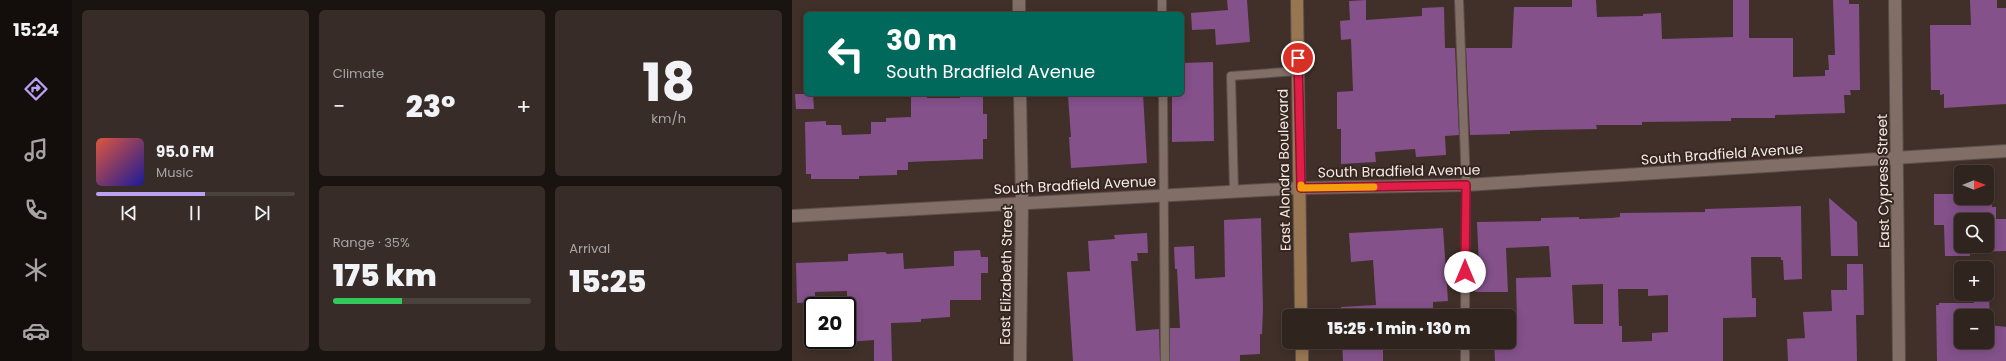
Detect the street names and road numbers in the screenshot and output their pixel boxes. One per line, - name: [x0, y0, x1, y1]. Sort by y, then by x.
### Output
- street label: East Alondra Boulevard: [1273, 89, 1295, 251]
- street label: East Cypress Street: [1872, 114, 1894, 248]
- street label: South Bradfield Avenue: [1640, 138, 1804, 170]
- street label: South Bradfield Avenue: [1318, 160, 1481, 182]
- street label: South Bradfield Avenue: [993, 171, 1157, 199]
- street label: East Elizabeth Street: [995, 205, 1017, 345]

